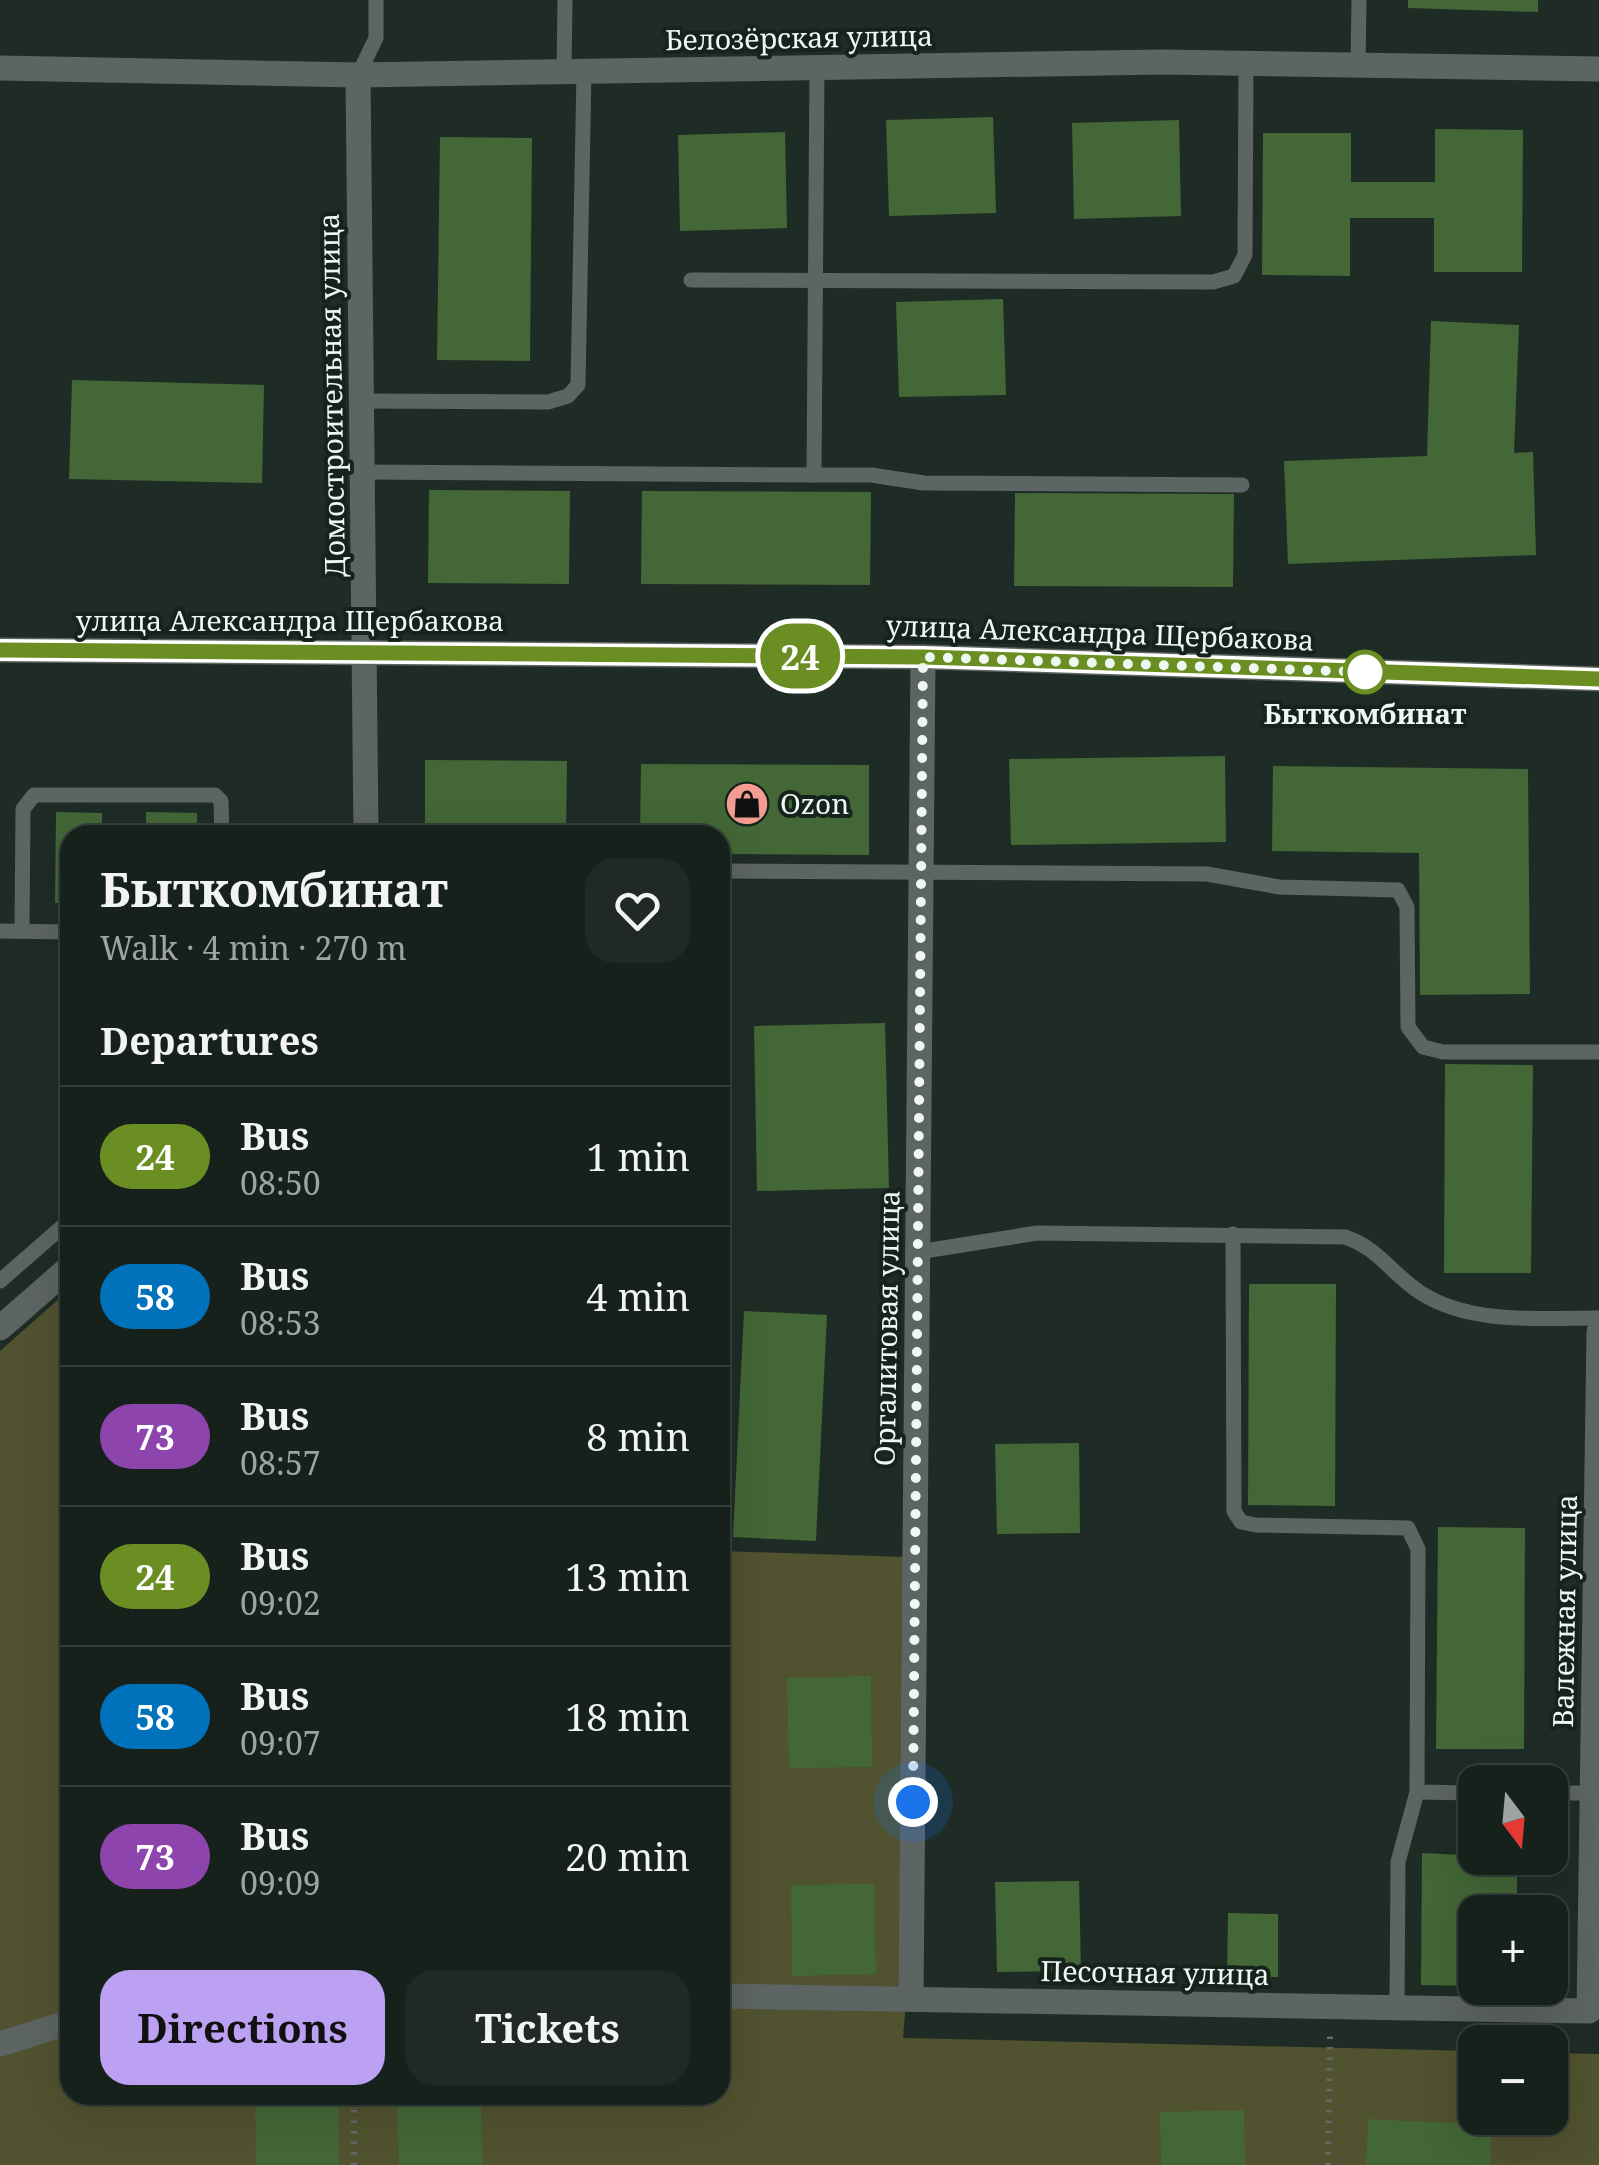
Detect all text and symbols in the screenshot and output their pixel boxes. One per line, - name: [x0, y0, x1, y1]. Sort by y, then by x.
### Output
- street label: Белозёрская улица: [665, 16, 933, 58]
- street label: Домостроительная улица: [309, 213, 353, 577]
- street label: улица Александра Щербакова: [76, 601, 504, 639]
- street label: улица Александра Щербакова: [885, 606, 1315, 658]
- line badge: 24: [755, 624, 845, 688]
- text: 24: [780, 633, 820, 680]
- marker: Быткомбинат: [1344, 651, 1386, 693]
- place label: Быткомбинат: [1263, 694, 1467, 732]
- shop icon: Ozon: [724, 781, 770, 827]
- place label: Ozon: [780, 784, 849, 822]
- text: Быткомбинат: [100, 856, 448, 921]
- button: heart: [585, 858, 690, 963]
- text: Walk · 4 min · 270 m: [100, 926, 407, 969]
- text: Departures: [100, 1014, 319, 1066]
- text: Bus: [240, 1109, 309, 1161]
- text: 1 min: [586, 1130, 690, 1182]
- text: 24: [135, 1133, 175, 1180]
- text: 08:50: [240, 1161, 321, 1204]
- street label: Оргалитовая улица: [865, 1190, 907, 1466]
- text: Bus: [240, 1249, 309, 1301]
- text: 4 min: [586, 1270, 690, 1322]
- text: 58: [135, 1273, 175, 1320]
- text: 08:53: [240, 1301, 321, 1344]
- text: Bus: [240, 1389, 309, 1441]
- text: 8 min: [586, 1410, 690, 1462]
- text: 73: [135, 1413, 175, 1460]
- text: 08:57: [240, 1441, 321, 1484]
- street label: Валежная улица: [1543, 1494, 1585, 1728]
- text: Bus: [240, 1529, 309, 1581]
- text: 13 min: [565, 1550, 690, 1602]
- text: 24: [135, 1553, 175, 1600]
- text: 09:02: [240, 1581, 321, 1624]
- text: Bus: [240, 1669, 309, 1721]
- text: 18 min: [565, 1690, 690, 1742]
- text: 58: [135, 1693, 175, 1740]
- text: 09:07: [240, 1721, 321, 1764]
- north arrow: [1458, 1765, 1568, 1875]
- map controls: [1458, 1765, 1568, 2135]
- your location: [888, 1777, 938, 1827]
- text: Bus: [240, 1809, 309, 1861]
- text: 20 min: [565, 1830, 690, 1882]
- text: 73: [135, 1833, 175, 1880]
- text: 09:09: [240, 1861, 321, 1904]
- button: +: [1458, 1895, 1568, 2005]
- street label: Песочная улица: [1040, 1951, 1270, 1993]
- button: Directions: [100, 1970, 385, 2085]
- button: Tickets: [405, 1970, 690, 2085]
- button: −: [1458, 2025, 1568, 2135]

